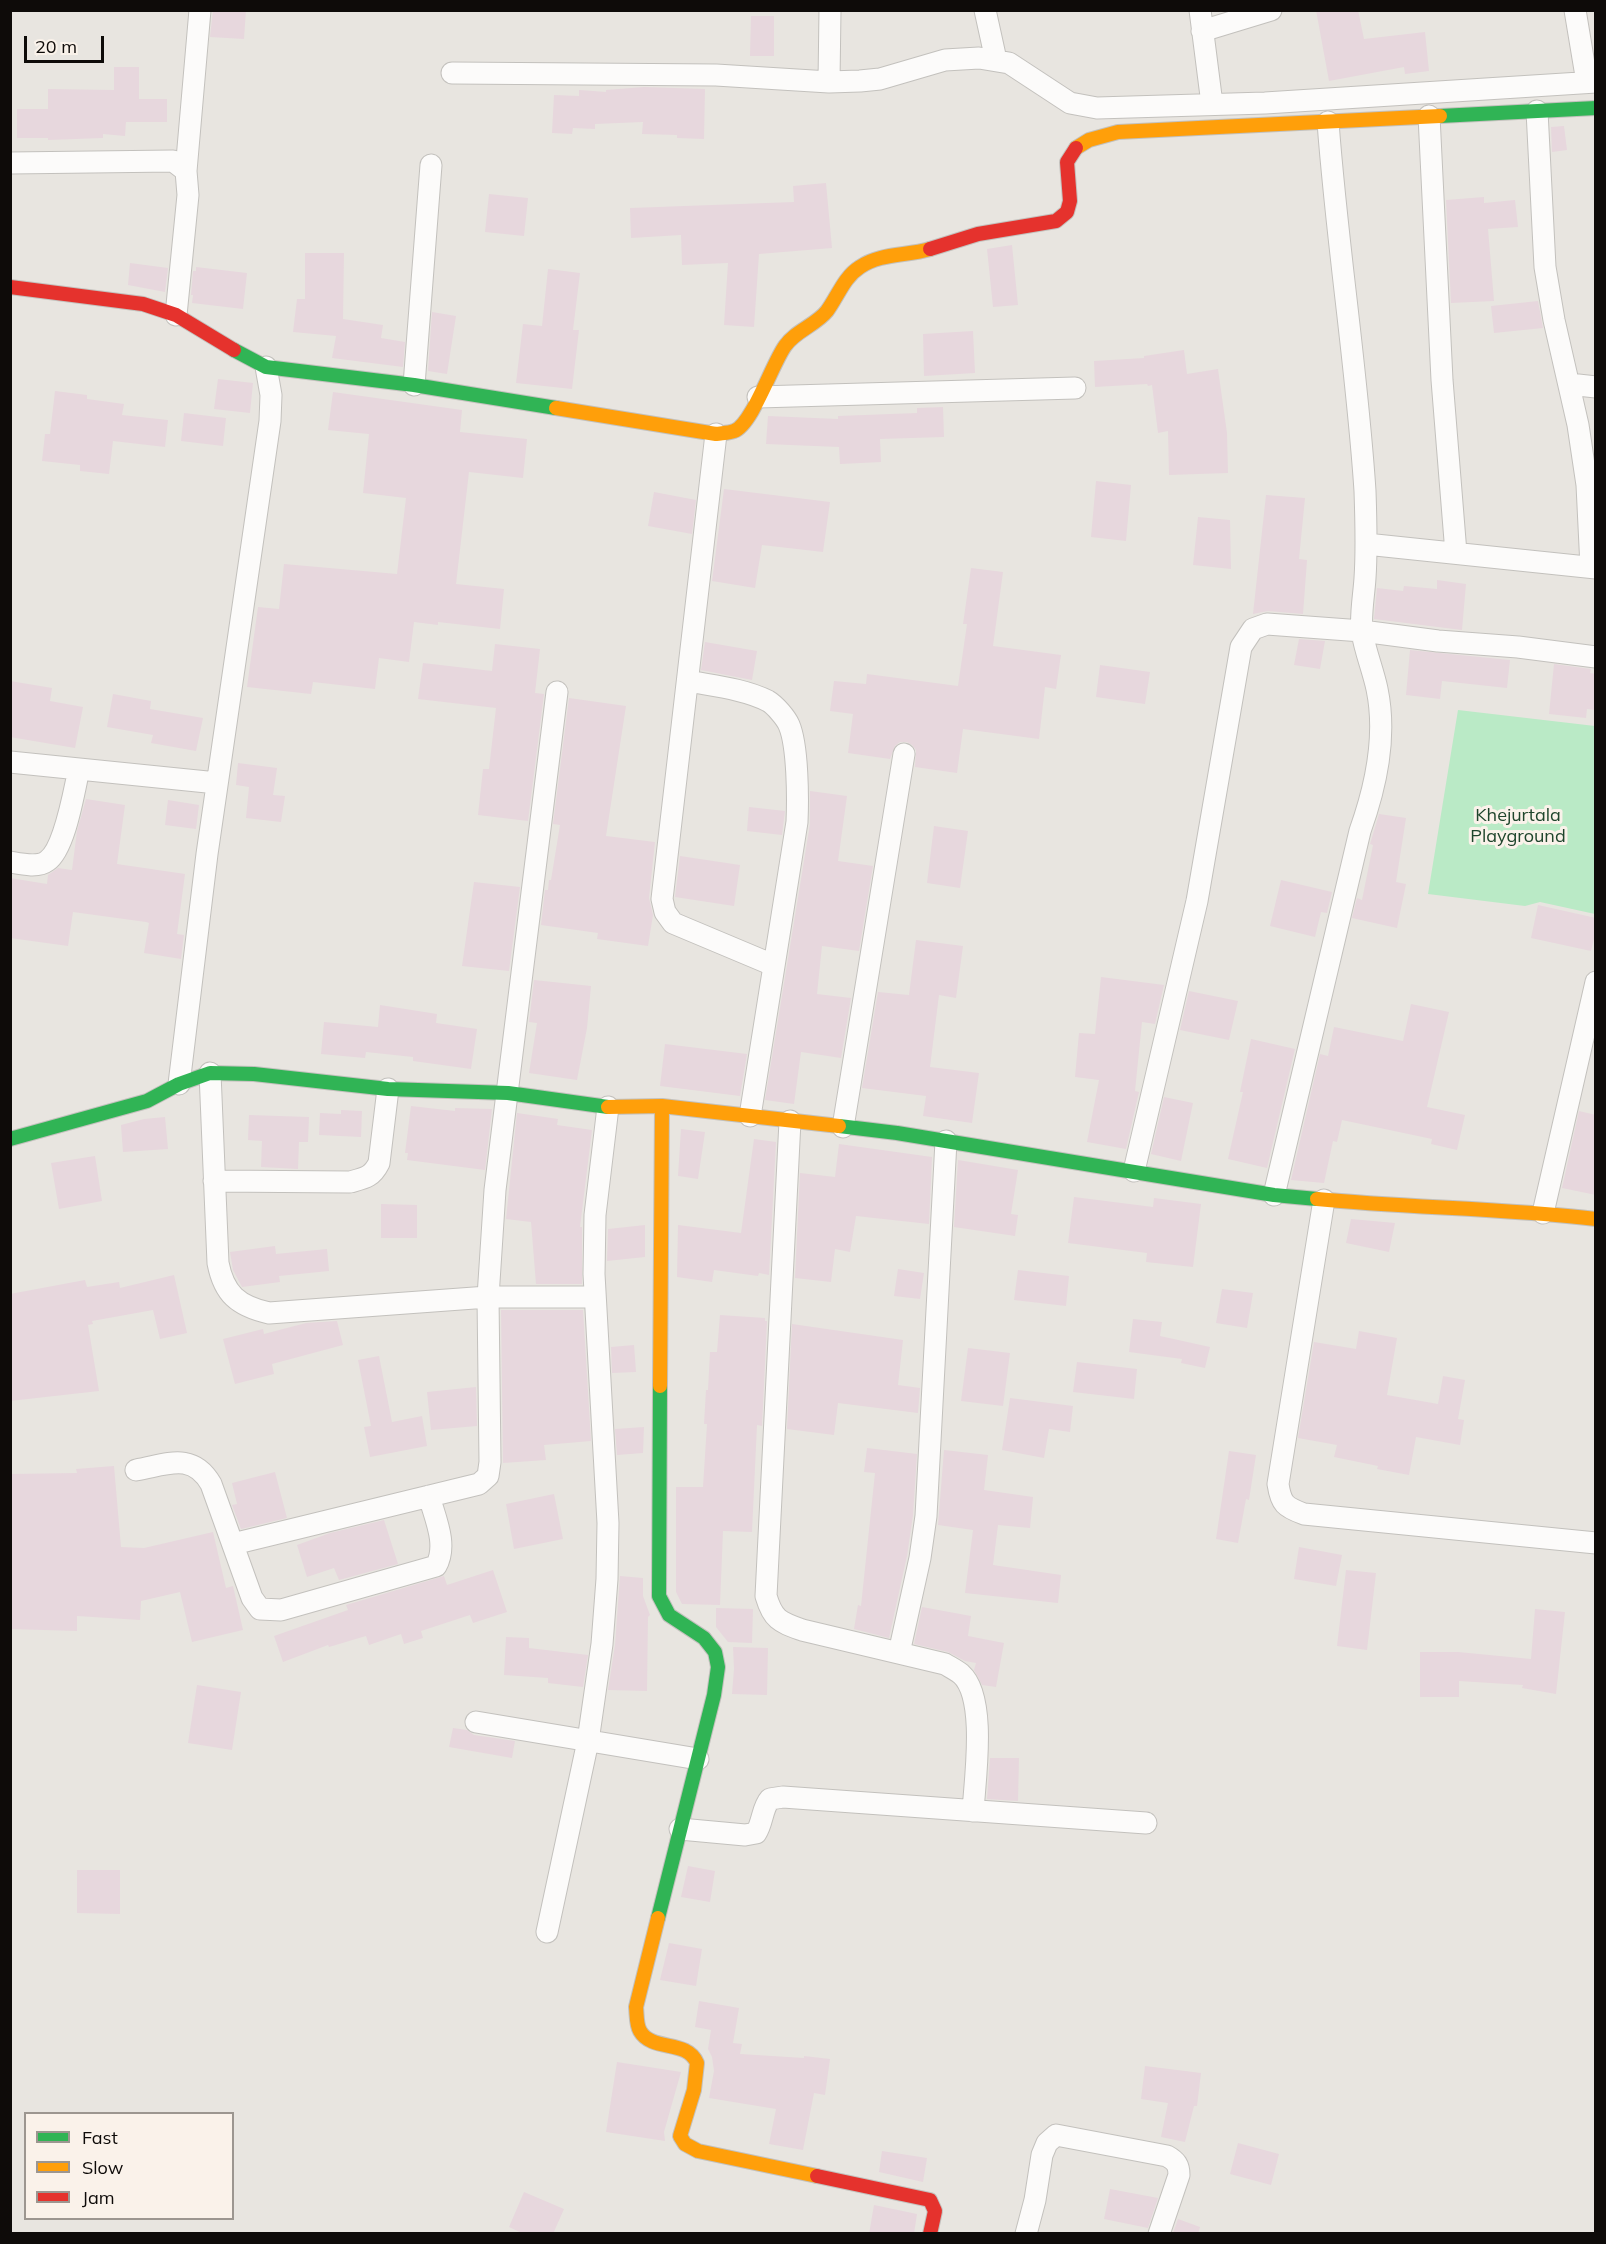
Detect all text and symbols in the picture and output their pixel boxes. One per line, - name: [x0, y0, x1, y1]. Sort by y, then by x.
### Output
- scale bar: [27, 24, 106, 62]
- text: 20 m: [35, 35, 77, 58]
- park label: Khejurtala Playground: [1470, 805, 1566, 848]
- legend: [24, 2112, 234, 2220]
- text: Fast: [82, 2126, 118, 2149]
- text: Slow: [82, 2156, 123, 2179]
- text: Jam: [82, 2186, 115, 2209]

